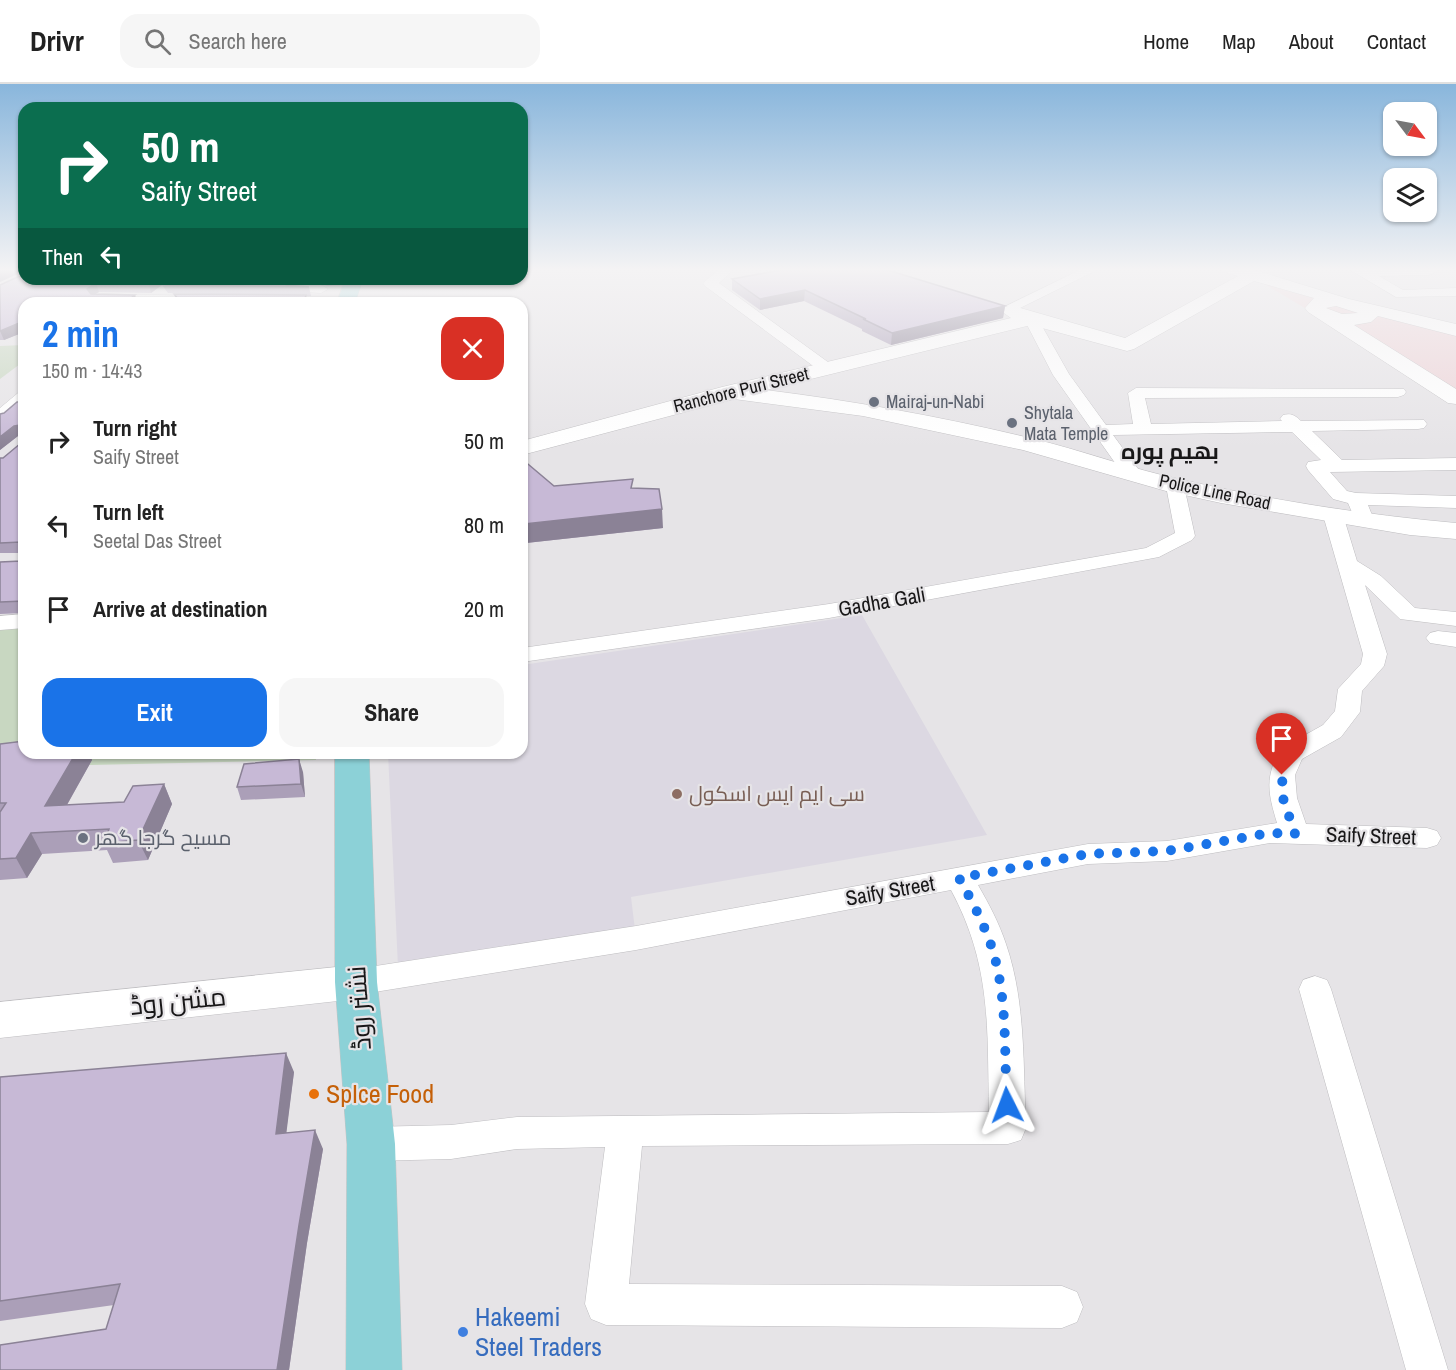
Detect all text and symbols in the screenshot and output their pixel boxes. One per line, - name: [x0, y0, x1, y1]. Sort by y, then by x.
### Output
- search box: [120, 14, 540, 68]
- text: Drivr: [30, 22, 84, 60]
- icon: search: [141, 25, 174, 58]
- text: Search here: [189, 26, 287, 56]
- text: Home: [1143, 27, 1189, 56]
- text: Map: [1222, 27, 1256, 56]
- text: About: [1289, 27, 1334, 56]
- text: Contact: [1367, 27, 1426, 56]
- north arrow: [1383, 102, 1437, 156]
- map controls: [1383, 102, 1437, 222]
- text: 50 m: [141, 119, 220, 175]
- icon: right: [42, 126, 120, 204]
- button: layers: [1383, 168, 1437, 222]
- text: Saify Street: [141, 173, 257, 209]
- icon: left: [95, 240, 128, 273]
- text: Then: [42, 242, 83, 272]
- text: 2 min: [42, 310, 119, 358]
- button: close: [441, 317, 504, 380]
- text: 150 m · 14:43: [42, 357, 142, 384]
- street label: Ranchore Puri Street: [671, 361, 811, 418]
- place label: Mairaj-un-Nabi: [886, 389, 984, 414]
- marker: Mairaj-un-Nabi: [867, 395, 881, 409]
- place label: Shytala Mata Temple: [1024, 400, 1108, 446]
- text: Turn right: [93, 413, 177, 443]
- marker: Shytala Mata Temple: [1005, 416, 1019, 430]
- icon: right: [42, 425, 75, 458]
- text: 50 m: [464, 426, 504, 456]
- district label: بھیم پورہ: [1121, 436, 1219, 467]
- text: Saify Street: [93, 443, 179, 470]
- street label: Police Line Road: [1157, 468, 1273, 516]
- text: Turn left: [93, 497, 164, 527]
- icon: left: [42, 509, 75, 542]
- text: 80 m: [464, 510, 504, 540]
- text: Seetal Das Street: [93, 527, 222, 554]
- street label: Gadha Gali: [836, 580, 928, 623]
- icon: arrive: [42, 593, 75, 626]
- text: Arrive at destination: [93, 594, 267, 624]
- text: 20 m: [464, 594, 504, 624]
- button: Exit: [42, 678, 267, 747]
- button: Share: [279, 678, 504, 747]
- pin: [1256, 713, 1307, 775]
- icon: arrive: [1265, 722, 1298, 755]
- place label: سی ایم ایس اسکول: [689, 779, 865, 808]
- marker: سی ایم ایس اسکول: [670, 787, 684, 801]
- street label: Saify Street: [1326, 819, 1417, 852]
- place label: مسیح گرجا گھر: [94, 823, 231, 852]
- marker: مسیح گرجا گھر: [76, 831, 90, 845]
- street label: Saify Street: [843, 868, 937, 913]
- street label: نشتر روڈ: [338, 965, 379, 1051]
- street label: مشن روڈ: [128, 978, 228, 1023]
- position arrow: [975, 1073, 1039, 1137]
- place label: SpIce Food: [326, 1076, 434, 1111]
- marker: SpIce Food: [307, 1087, 321, 1101]
- place label: Hakeemi Steel Traders: [475, 1299, 602, 1364]
- marker: Hakeemi Steel Traders: [456, 1325, 470, 1339]

